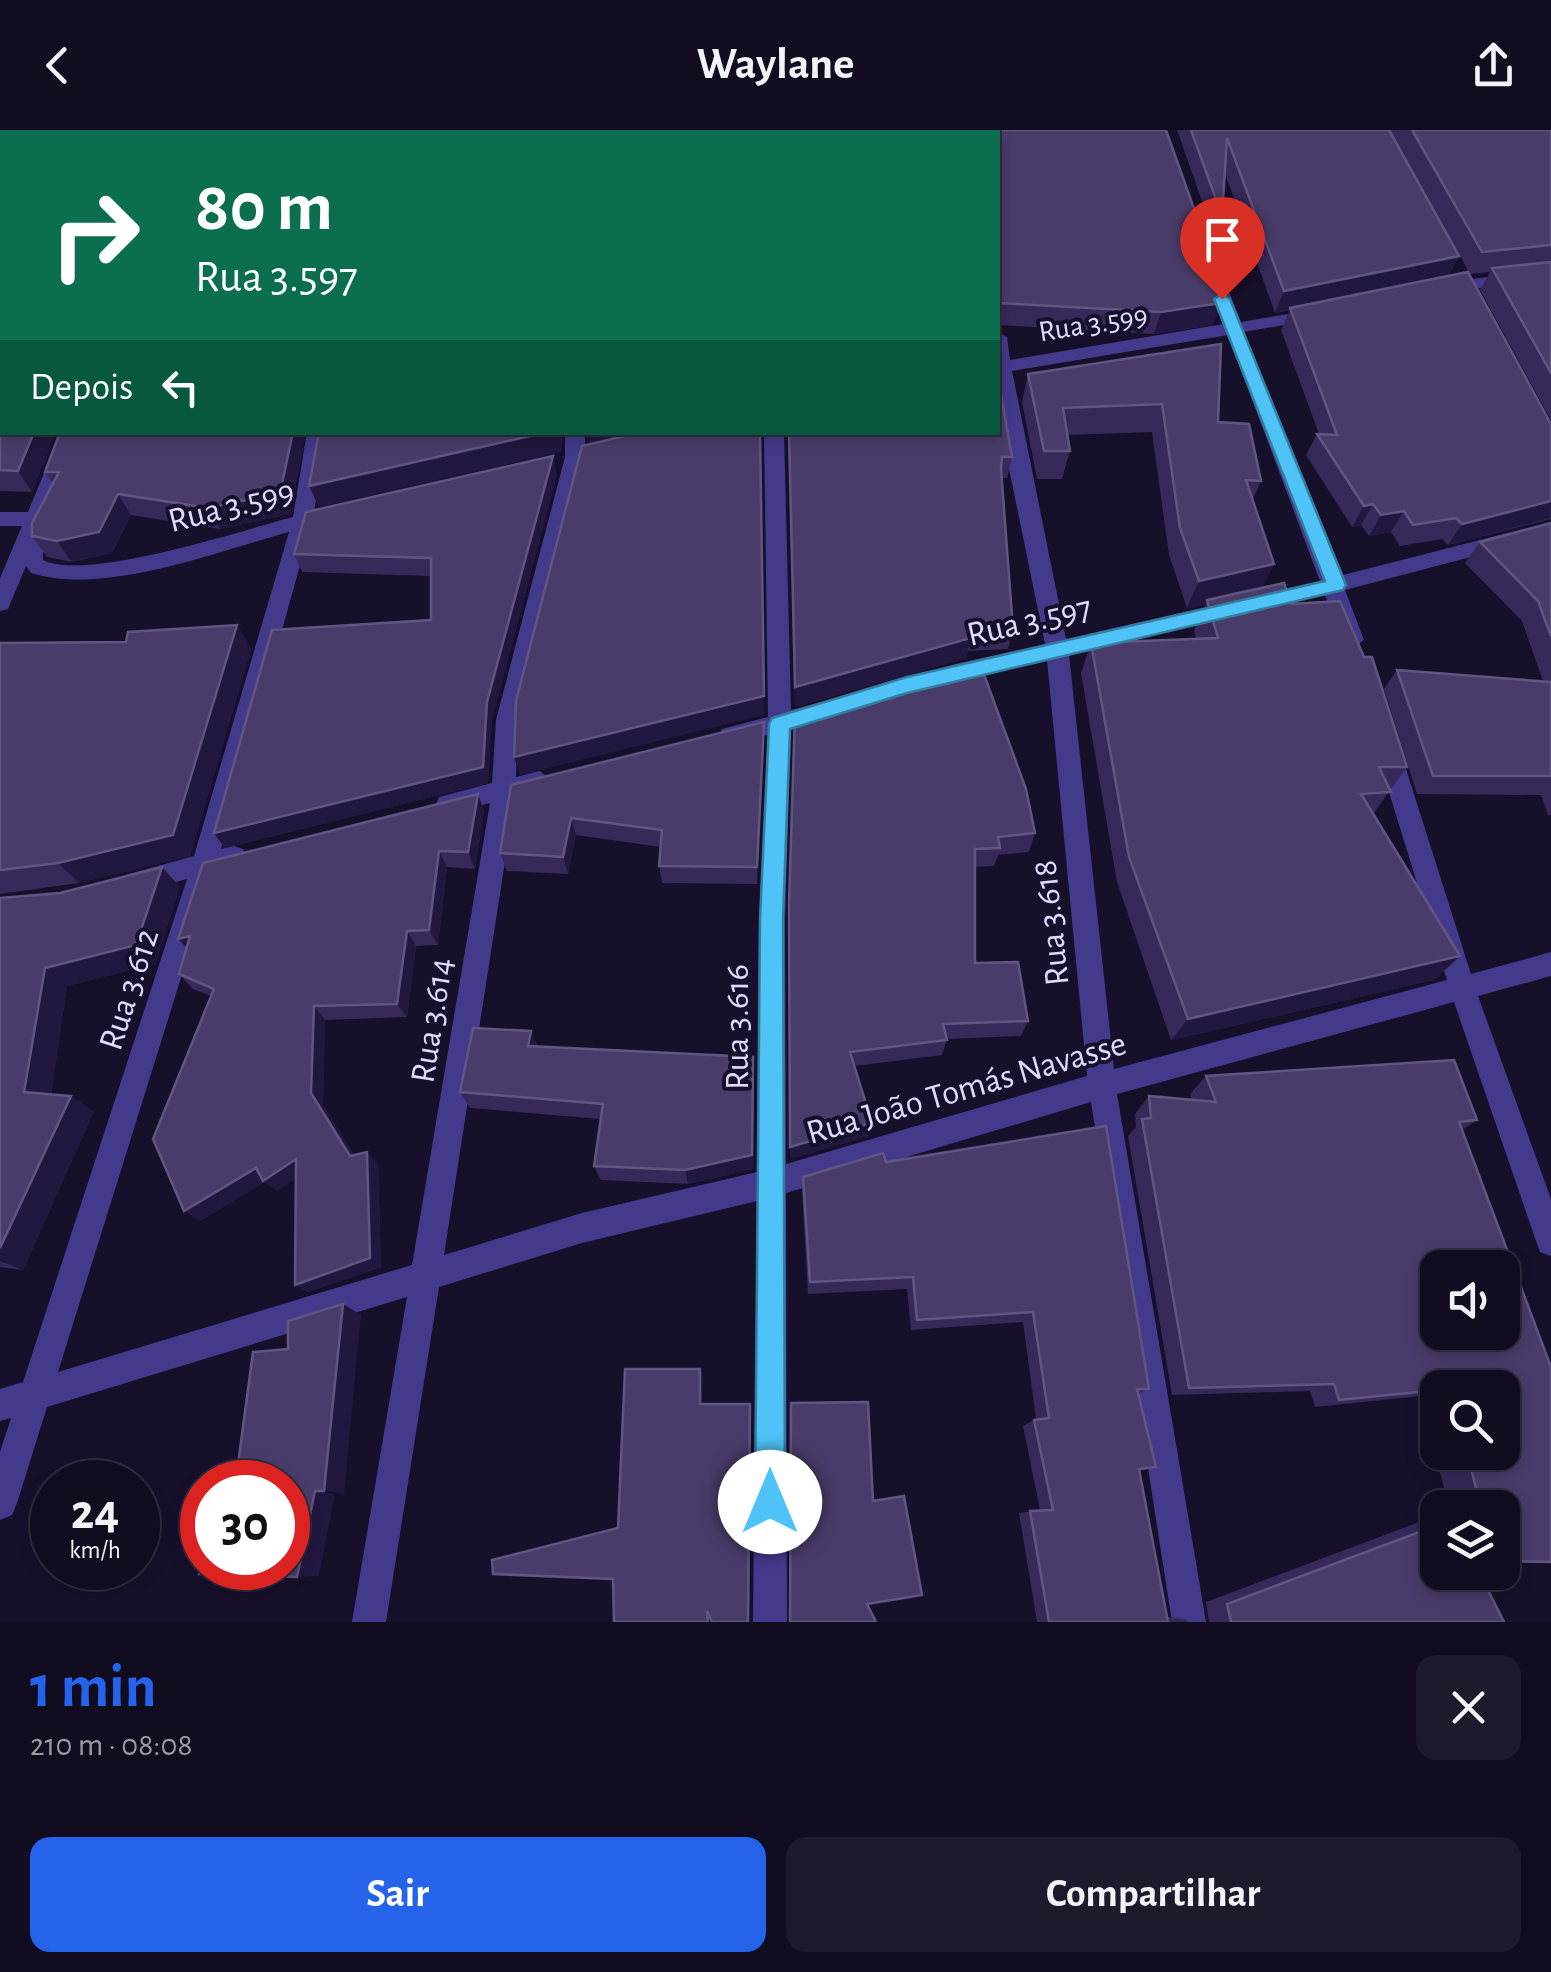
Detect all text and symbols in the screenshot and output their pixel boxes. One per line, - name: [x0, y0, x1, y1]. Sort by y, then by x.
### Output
- icon: back: [30, 38, 85, 93]
- icon: share: [1466, 38, 1521, 93]
- text: Waylane: [697, 42, 854, 87]
- icon: right: [30, 170, 160, 300]
- text: 80 m: [195, 173, 333, 243]
- pin: [1180, 197, 1265, 300]
- icon: arrive: [1195, 212, 1250, 267]
- text: Rua 3.597: [195, 255, 358, 300]
- street label: Rua 3.599: [1036, 301, 1150, 347]
- icon: left: [153, 360, 208, 415]
- text: Depois: [30, 369, 133, 407]
- street label: Rua 3.599: [165, 474, 298, 539]
- street label: Rua 3.597: [964, 590, 1095, 653]
- street label: Rua 3.618: [1027, 858, 1075, 987]
- street label: Rua 3.612: [93, 924, 165, 1054]
- street label: Rua 3.614: [405, 955, 460, 1085]
- street label: Rua 3.616: [720, 964, 755, 1090]
- street label: Rua João Tomás Navasse: [803, 1026, 1130, 1151]
- map controls: [1420, 1250, 1520, 1590]
- button: sound: [1420, 1250, 1520, 1350]
- button: search: [1420, 1370, 1520, 1470]
- position arrow: [718, 1450, 822, 1554]
- speed limit sign: 30: [180, 1460, 310, 1590]
- text: 24: [71, 1488, 119, 1538]
- button: layers: [1420, 1490, 1520, 1590]
- text: km/h: [69, 1538, 121, 1563]
- button: close: [1416, 1655, 1521, 1760]
- text: 1 min: [30, 1658, 156, 1718]
- text: 210 m · 08:08: [30, 1729, 193, 1761]
- button: Sair: [30, 1837, 766, 1952]
- button: Compartilhar: [786, 1837, 1521, 1952]

